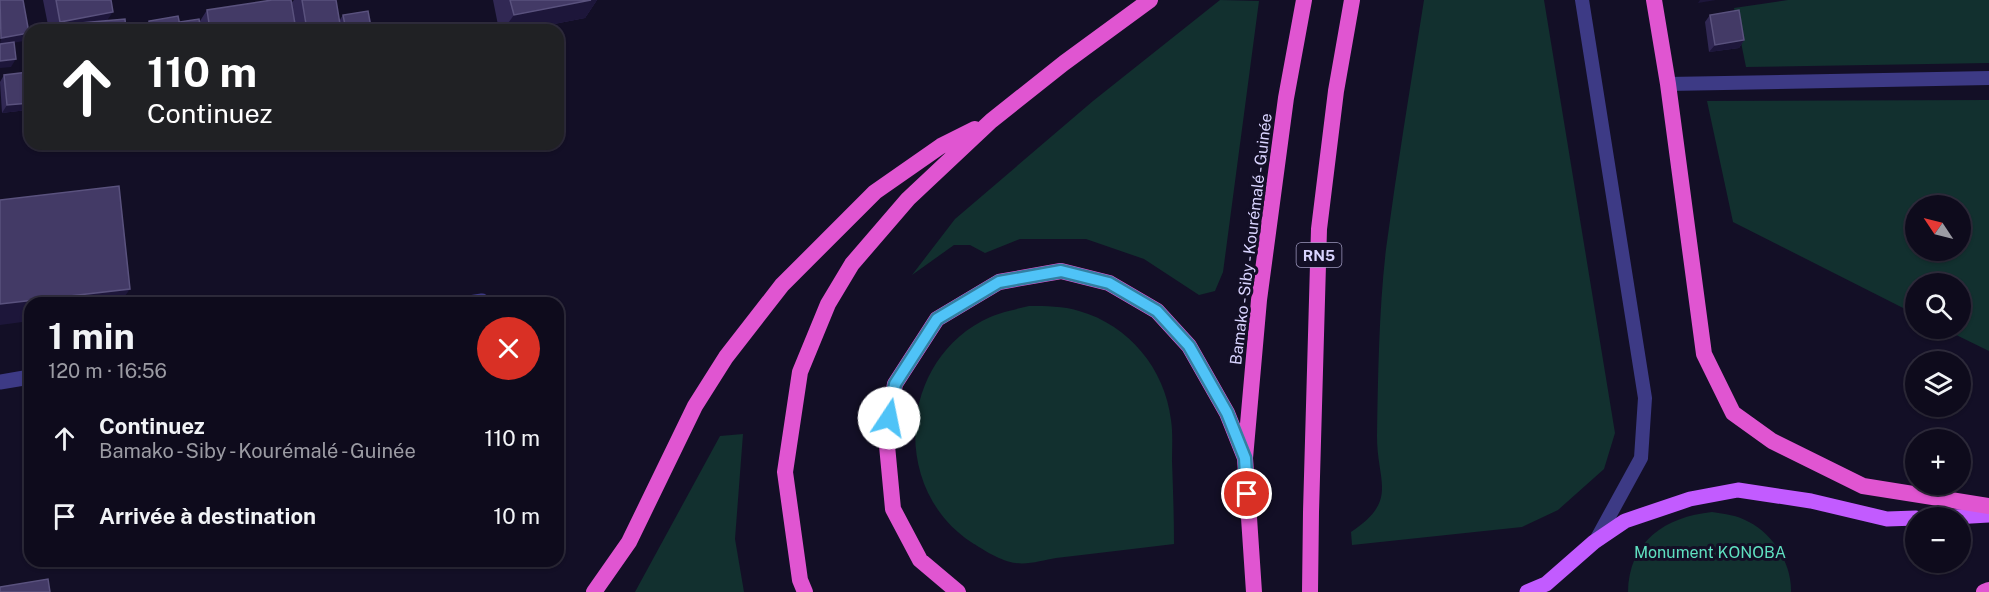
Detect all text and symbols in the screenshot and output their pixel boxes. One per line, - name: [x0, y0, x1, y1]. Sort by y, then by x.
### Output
- text: 110 m: [147, 47, 257, 96]
- icon: ahead: [48, 48, 126, 126]
- text: Continuez: [147, 97, 272, 129]
- street label: Bamako - Siby - Kourémalé - Guinée: [1226, 112, 1276, 366]
- north arrow: [1905, 195, 1971, 261]
- map controls: [1905, 195, 1971, 573]
- road number: RN5: [1296, 243, 1342, 267]
- button: search: [1905, 273, 1971, 339]
- text: 1 min: [48, 315, 135, 357]
- button: close: [477, 317, 540, 380]
- button: layers: [1905, 351, 1971, 417]
- text: 120 m · 16:56: [48, 359, 167, 383]
- position arrow: [857, 386, 921, 450]
- text: Continuez: [99, 413, 205, 439]
- icon: ahead: [48, 422, 81, 455]
- text: 110 m: [484, 425, 540, 451]
- button: +: [1905, 429, 1971, 495]
- text: Bamako - Siby - Kourémalé - Guinée: [99, 439, 416, 463]
- pin: [1221, 468, 1272, 519]
- icon: arrive: [1230, 477, 1263, 510]
- icon: arrive: [48, 500, 81, 533]
- text: Arrivée à destination: [99, 503, 316, 529]
- text: 10 m: [493, 503, 540, 529]
- button: −: [1905, 507, 1971, 573]
- park label: Monument KONOBA: [1634, 543, 1786, 562]

